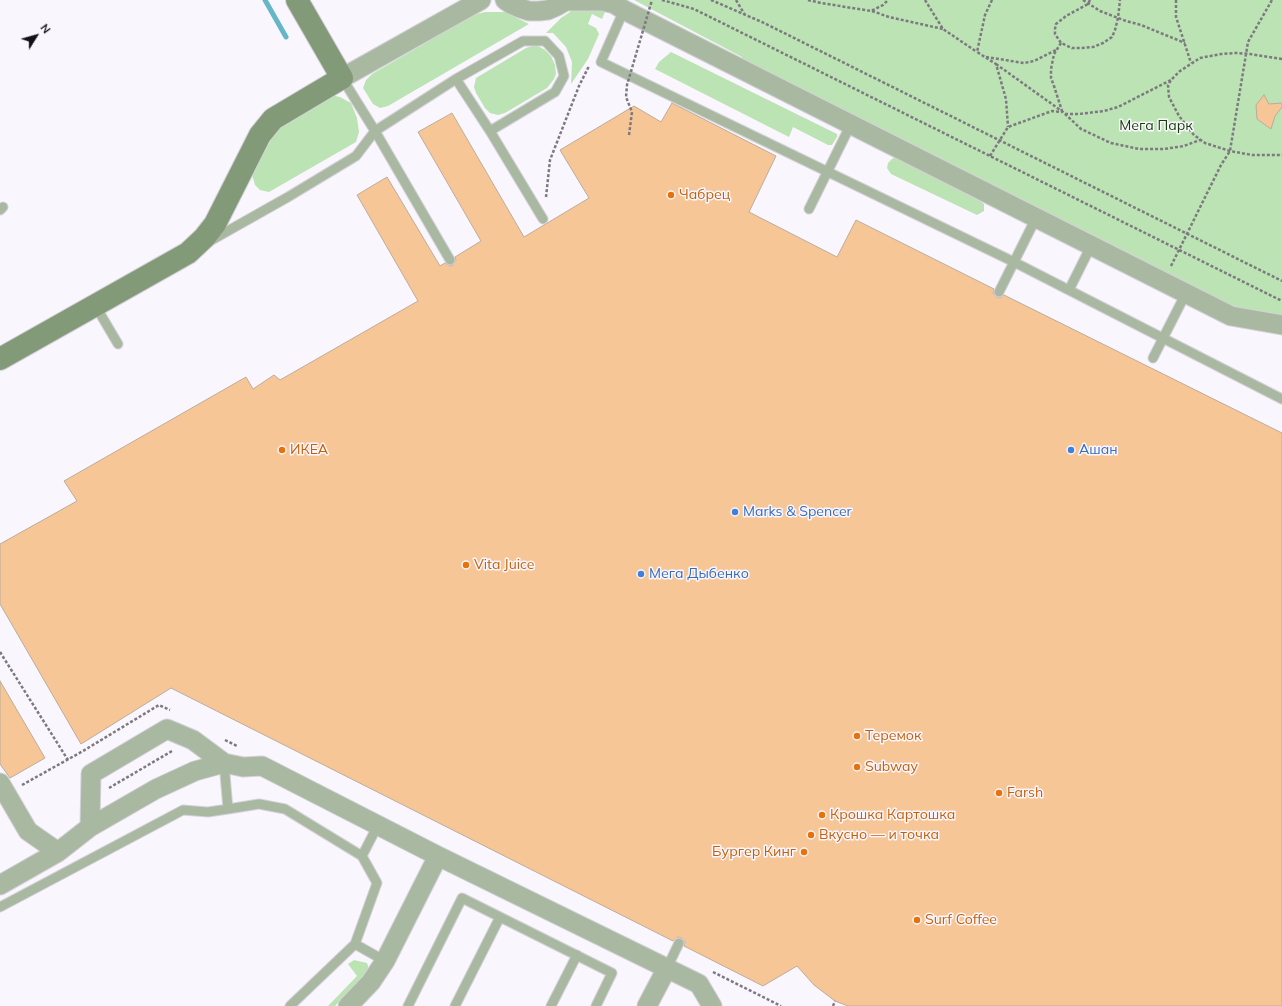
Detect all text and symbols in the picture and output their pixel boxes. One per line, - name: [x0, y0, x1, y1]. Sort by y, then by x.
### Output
- north arrow: [16, 16, 56, 56]
- text: N: [37, 21, 54, 36]
- park label: Мега Парк: [1119, 118, 1193, 134]
- place label: Чабрец: [679, 187, 730, 203]
- marker: Чабрец: [666, 190, 676, 200]
- place label: ИКЕА: [290, 442, 328, 458]
- place label: Ашан: [1079, 442, 1118, 458]
- marker: ИКЕА: [277, 445, 287, 455]
- marker: Ашан: [1066, 445, 1076, 455]
- place label: Marks & Spencer: [743, 504, 852, 520]
- marker: Marks & Spencer: [730, 507, 740, 517]
- place label: Vita Juice: [474, 557, 534, 573]
- marker: Vita Juice: [461, 560, 471, 570]
- place label: Мега Дыбенко: [649, 566, 749, 582]
- marker: Мега Дыбенко: [636, 569, 646, 579]
- place label: Теремок: [865, 728, 922, 744]
- marker: Теремок: [852, 731, 862, 741]
- place label: Subway: [865, 759, 918, 775]
- marker: Subway: [852, 762, 862, 772]
- place label: Farsh: [1007, 785, 1043, 801]
- marker: Farsh: [994, 788, 1004, 798]
- place label: Крошка Картошка: [830, 807, 955, 823]
- marker: Крошка Картошка: [817, 810, 827, 820]
- place label: Вкусно — и точка: [819, 827, 939, 843]
- marker: Вкусно — и точка: [806, 830, 816, 840]
- place label: Бургер Кинг: [712, 844, 796, 860]
- marker: Бургер Кинг: [799, 847, 809, 857]
- place label: Surf Coffee: [925, 912, 997, 928]
- marker: Surf Coffee: [912, 915, 922, 925]

